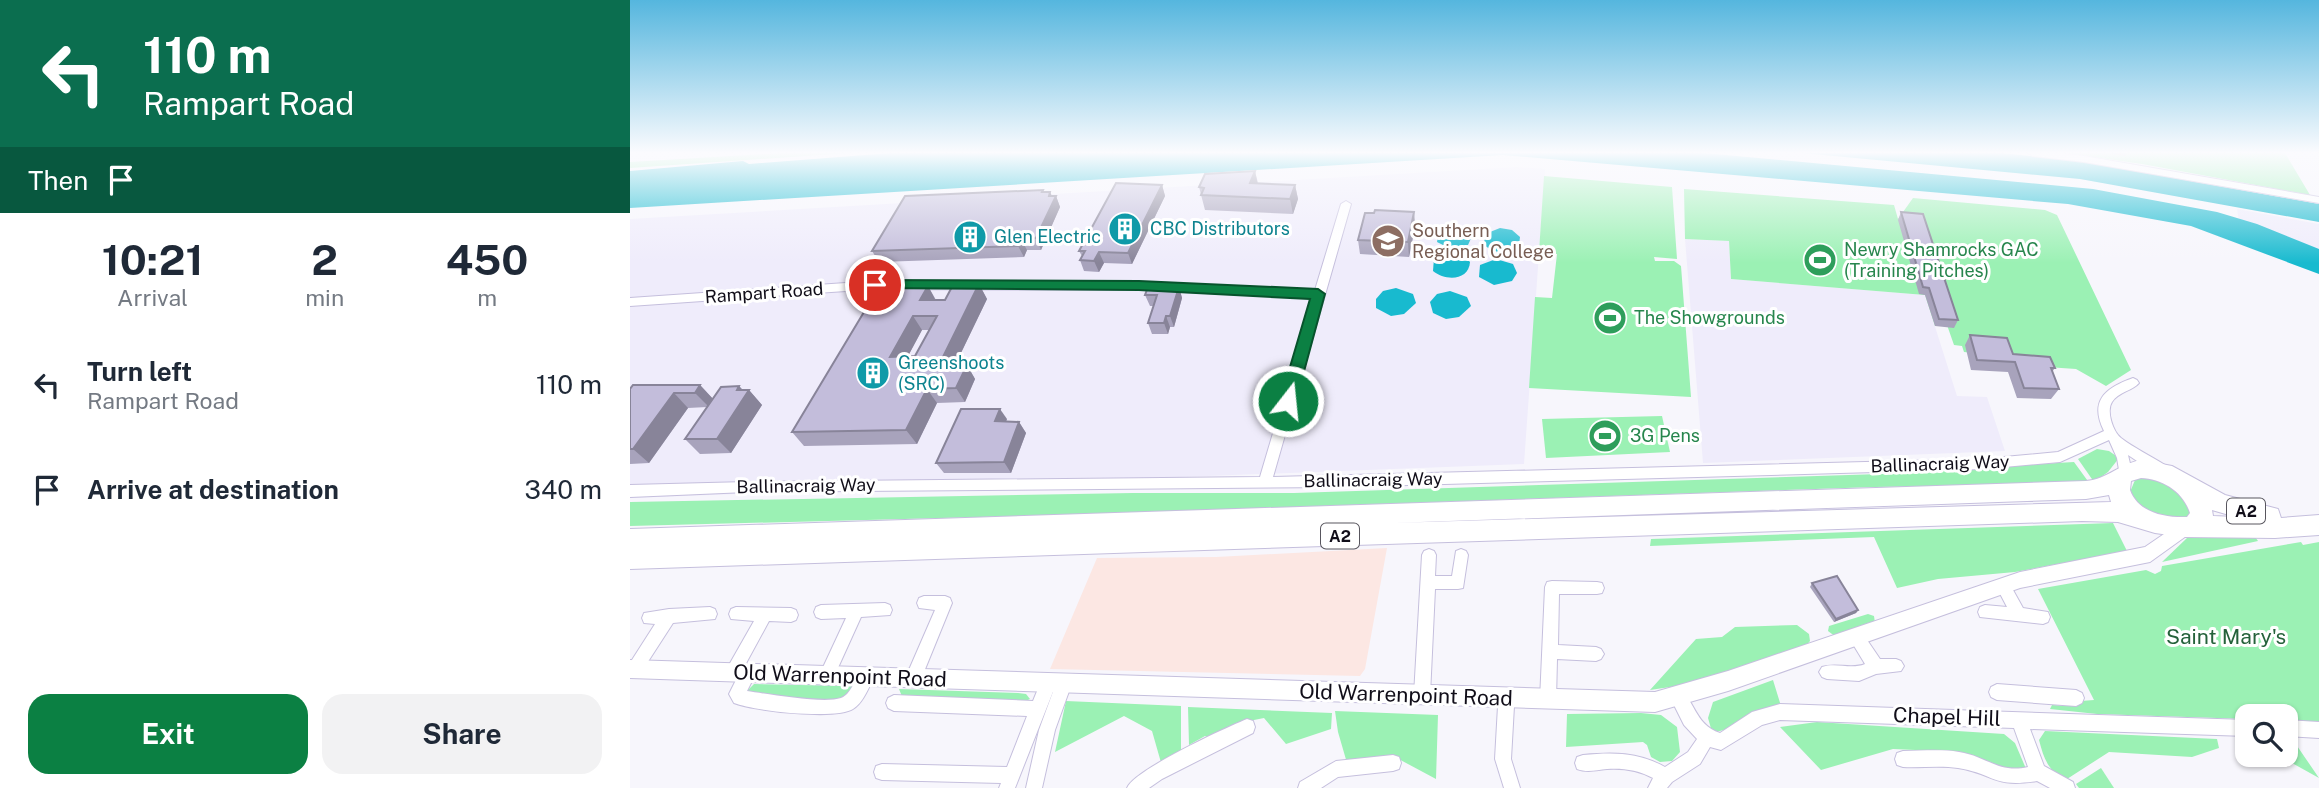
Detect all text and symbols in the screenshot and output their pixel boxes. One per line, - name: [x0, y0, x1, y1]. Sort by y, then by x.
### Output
- text: 110 m: [143, 26, 271, 84]
- icon: left: [28, 28, 119, 119]
- text: Rampart Road: [143, 85, 354, 122]
- icon: arrive: [102, 161, 140, 199]
- text: Then: [28, 165, 88, 196]
- building icon: CBC Distributors: [1106, 210, 1144, 248]
- building icon: Glen Electric: [951, 218, 989, 256]
- place label: CBC Distributors: [1150, 218, 1290, 239]
- place label: Southern Regional College: [1412, 220, 1554, 262]
- school or university icon: Southern Regional College: [1369, 222, 1407, 260]
- place label: Glen Electric: [994, 226, 1101, 247]
- text: 10:21: [102, 235, 204, 284]
- text: 2: [311, 235, 338, 284]
- text: 450: [446, 235, 528, 284]
- place label: Newry Shamrocks GAC (Training Pitches): [1844, 239, 2039, 281]
- sports icon: Newry Shamrocks GAC (Training Pitches): [1801, 241, 1839, 279]
- pin: [845, 255, 905, 315]
- icon: arrive: [856, 266, 894, 304]
- street label: Rampart Road: [704, 278, 824, 307]
- text: Arrival: [117, 284, 188, 311]
- text: min: [305, 284, 344, 311]
- text: m: [477, 284, 497, 311]
- sports icon: The Showgrounds: [1591, 299, 1629, 337]
- place label: The Showgrounds: [1634, 307, 1785, 328]
- place label: Greenshoots (SRC): [898, 352, 1004, 394]
- building icon: Greenshoots (SRC): [854, 354, 892, 392]
- text: Turn left: [87, 356, 192, 387]
- position arrow: [1251, 364, 1325, 438]
- icon: left: [28, 366, 66, 404]
- text: 110 m: [536, 369, 602, 400]
- text: Rampart Road: [87, 387, 239, 414]
- sports icon: 3G Pens: [1586, 417, 1624, 455]
- place label: 3G Pens: [1630, 425, 1700, 446]
- street label: Ballinacraig Way: [1870, 451, 2010, 476]
- street label: Ballinacraig Way: [1303, 468, 1443, 491]
- icon: arrive: [28, 471, 66, 509]
- text: Arrive at destination: [87, 474, 339, 505]
- text: 340 m: [525, 474, 602, 505]
- street label: Ballinacraig Way: [736, 474, 876, 497]
- road number: A2: [2227, 498, 2265, 524]
- road number: A2: [1321, 524, 1359, 548]
- park label: Saint Mary's: [2166, 624, 2286, 649]
- street label: Old Warrenpoint Road: [733, 659, 947, 692]
- street label: Old Warrenpoint Road: [1299, 678, 1513, 711]
- button: Exit: [28, 694, 308, 774]
- button: Share: [322, 694, 602, 774]
- street label: Chapel Hill: [1893, 702, 2001, 731]
- map controls: [2235, 704, 2298, 767]
- button: search: [2235, 704, 2298, 767]

